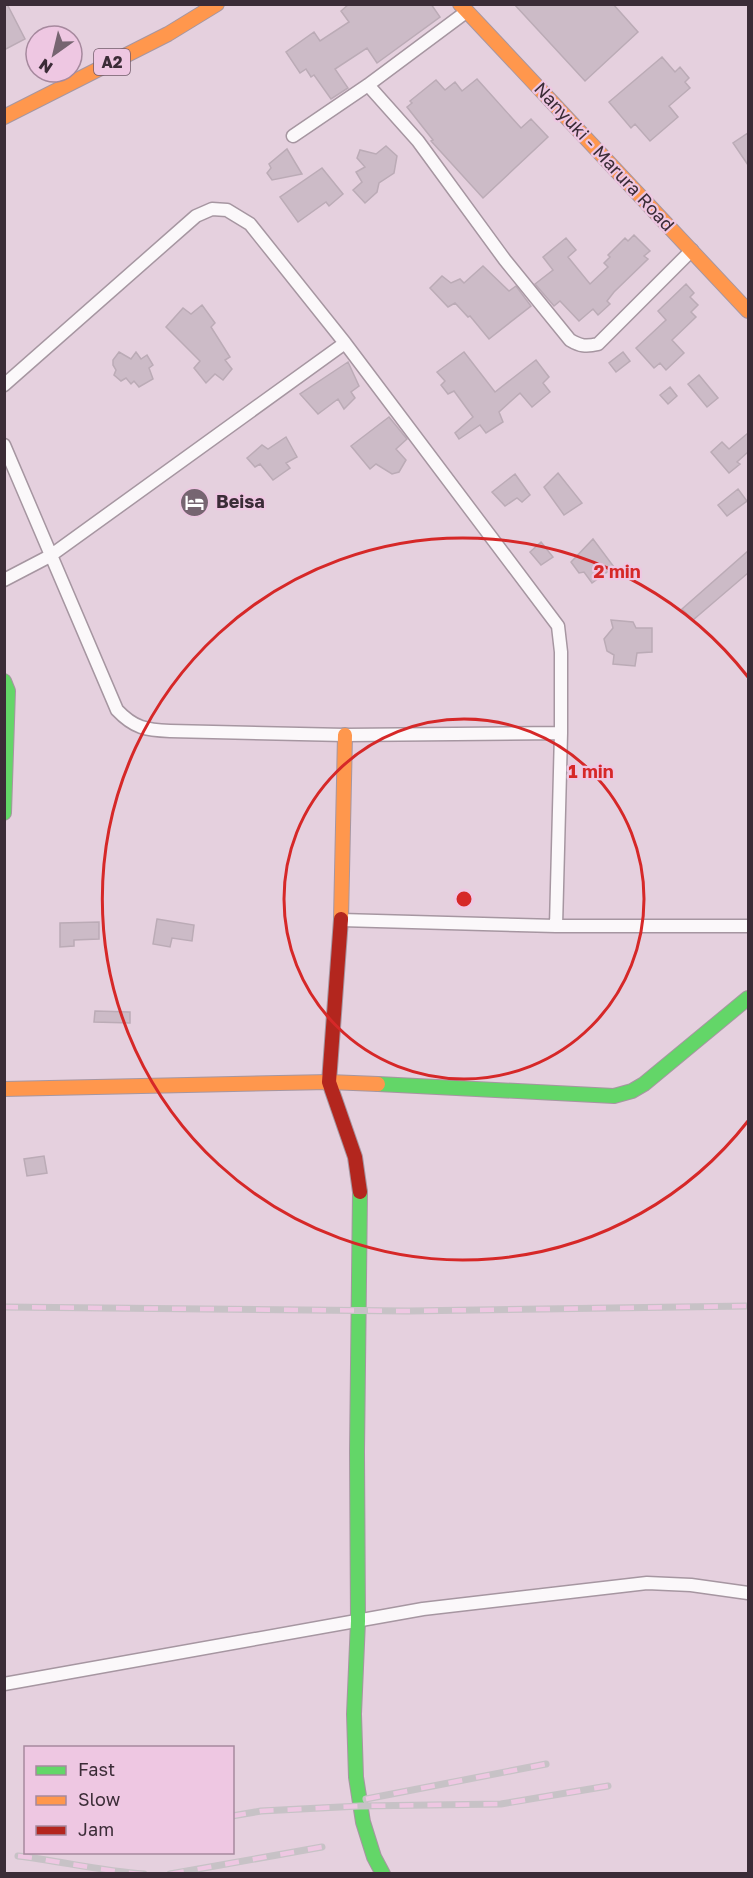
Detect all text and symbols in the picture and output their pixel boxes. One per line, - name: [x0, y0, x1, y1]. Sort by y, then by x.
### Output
- north arrow: [24, 24, 84, 84]
- road number: A2: [94, 49, 130, 75]
- text: N: [35, 55, 56, 78]
- street label: Nanyuki - Marura Road: [530, 77, 679, 235]
- hotel icon: Beisa: [179, 486, 211, 518]
- place label: Beisa: [216, 490, 265, 512]
- text: 2 min: [593, 560, 641, 582]
- text: 1 min: [568, 760, 614, 782]
- centre of rings: [454, 889, 474, 909]
- legend: [24, 1746, 234, 1854]
- text: Fast: [78, 1758, 115, 1780]
- text: Slow: [78, 1788, 121, 1810]
- text: Jam: [78, 1818, 114, 1840]

